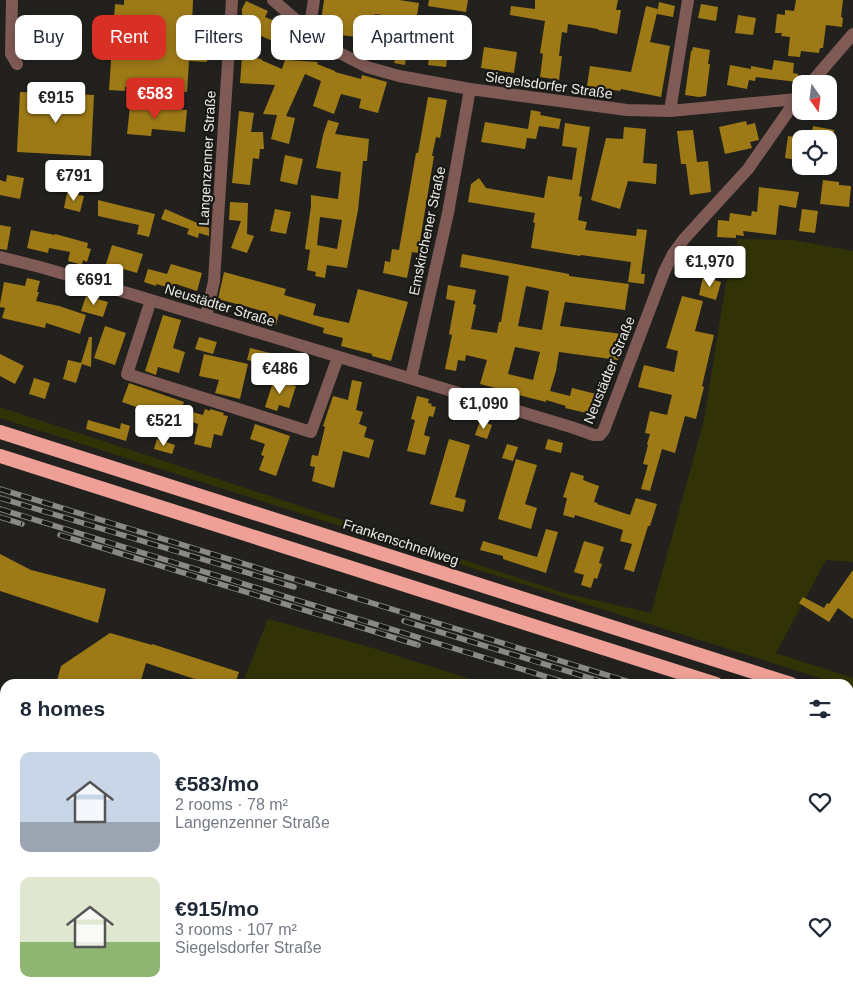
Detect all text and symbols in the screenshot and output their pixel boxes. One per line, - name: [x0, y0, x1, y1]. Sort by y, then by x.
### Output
- chip: Buy: [15, 15, 82, 60]
- chip: Rent: [92, 15, 166, 60]
- chip: Filters: [176, 15, 261, 60]
- chip: New: [271, 15, 343, 60]
- chip: Apartment: [353, 15, 472, 60]
- street label: Siegelsdorfer Straße: [484, 68, 614, 102]
- north arrow: [792, 75, 838, 120]
- map controls: [792, 75, 837, 175]
- pin: €583: [125, 78, 185, 120]
- pin: €915: [26, 82, 86, 124]
- text: €583: [137, 85, 173, 102]
- text: €915: [38, 89, 74, 106]
- street label: Langenzenner Straße: [195, 90, 219, 226]
- button: locate: [792, 130, 837, 175]
- pin: €791: [44, 160, 104, 202]
- street label: Emskirchener Straße: [406, 165, 449, 297]
- text: €791: [56, 167, 92, 184]
- pin: €1,970: [669, 246, 751, 288]
- text: €1,970: [686, 253, 734, 270]
- pin: €691: [64, 264, 124, 306]
- text: €691: [76, 271, 112, 288]
- street label: Neustädter Straße: [163, 281, 277, 329]
- street label: Neustädter Straße: [580, 314, 638, 426]
- pin: €486: [250, 352, 310, 395]
- text: €486: [262, 360, 298, 377]
- pin: €1,090: [443, 388, 525, 430]
- text: €1,090: [460, 395, 508, 412]
- pin: €521: [134, 404, 194, 447]
- text: €521: [146, 412, 182, 429]
- street label: Frankenschnellweg: [341, 516, 461, 568]
- icon: filters: [806, 695, 834, 723]
- text: 8 homes: [20, 697, 105, 720]
- icon: home: [60, 772, 120, 832]
- text: €583/mo: [175, 772, 259, 795]
- icon: heart: [806, 788, 834, 816]
- text: 2 rooms · 78 m²: [175, 796, 288, 813]
- text: Langenzenner Straße: [175, 814, 330, 831]
- icon: home: [60, 897, 120, 957]
- text: €915/mo: [175, 897, 259, 920]
- icon: heart: [806, 913, 834, 941]
- text: 3 rooms · 107 m²: [175, 921, 297, 938]
- text: Siegelsdorfer Straße: [175, 939, 322, 956]

